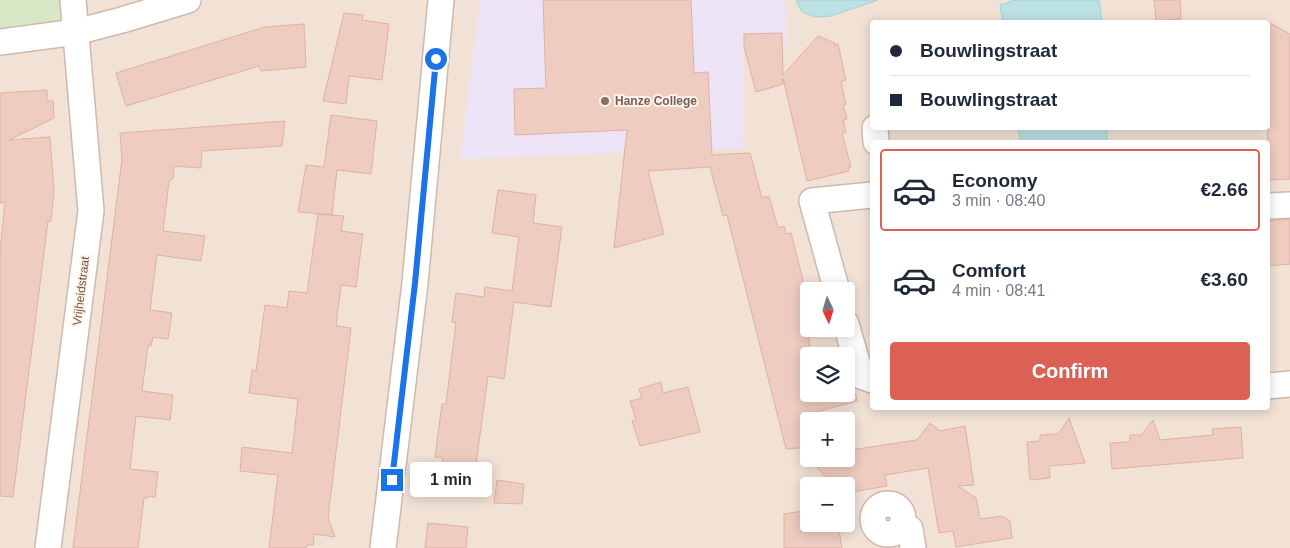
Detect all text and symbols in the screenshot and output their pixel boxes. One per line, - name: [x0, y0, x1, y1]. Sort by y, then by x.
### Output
- text: Bouwlingstraat: [920, 40, 1057, 61]
- route start: [425, 48, 447, 70]
- text: Bouwlingstraat: [920, 89, 1057, 110]
- place label: Hanze College: [615, 94, 697, 108]
- marker: Hanze College: [599, 95, 611, 107]
- icon: car: [892, 168, 937, 213]
- text: Economy: [952, 170, 1038, 191]
- text: €2.66: [1200, 179, 1248, 200]
- text: 3 min · 08:40: [952, 192, 1045, 209]
- street label: Vrijheidstraat: [70, 255, 92, 326]
- icon: car: [892, 258, 937, 303]
- text: Comfort: [952, 260, 1026, 281]
- text: €3.60: [1200, 269, 1248, 290]
- north arrow: [800, 282, 855, 338]
- map controls: [800, 282, 855, 532]
- text: 4 min · 08:41: [952, 282, 1045, 299]
- button: Confirm: [890, 342, 1250, 400]
- button: layers: [800, 347, 855, 402]
- button: +: [800, 412, 855, 467]
- callout: 1 min: [410, 462, 492, 498]
- route end: [381, 469, 403, 491]
- text: 1 min: [430, 471, 472, 488]
- button: −: [800, 477, 855, 532]

